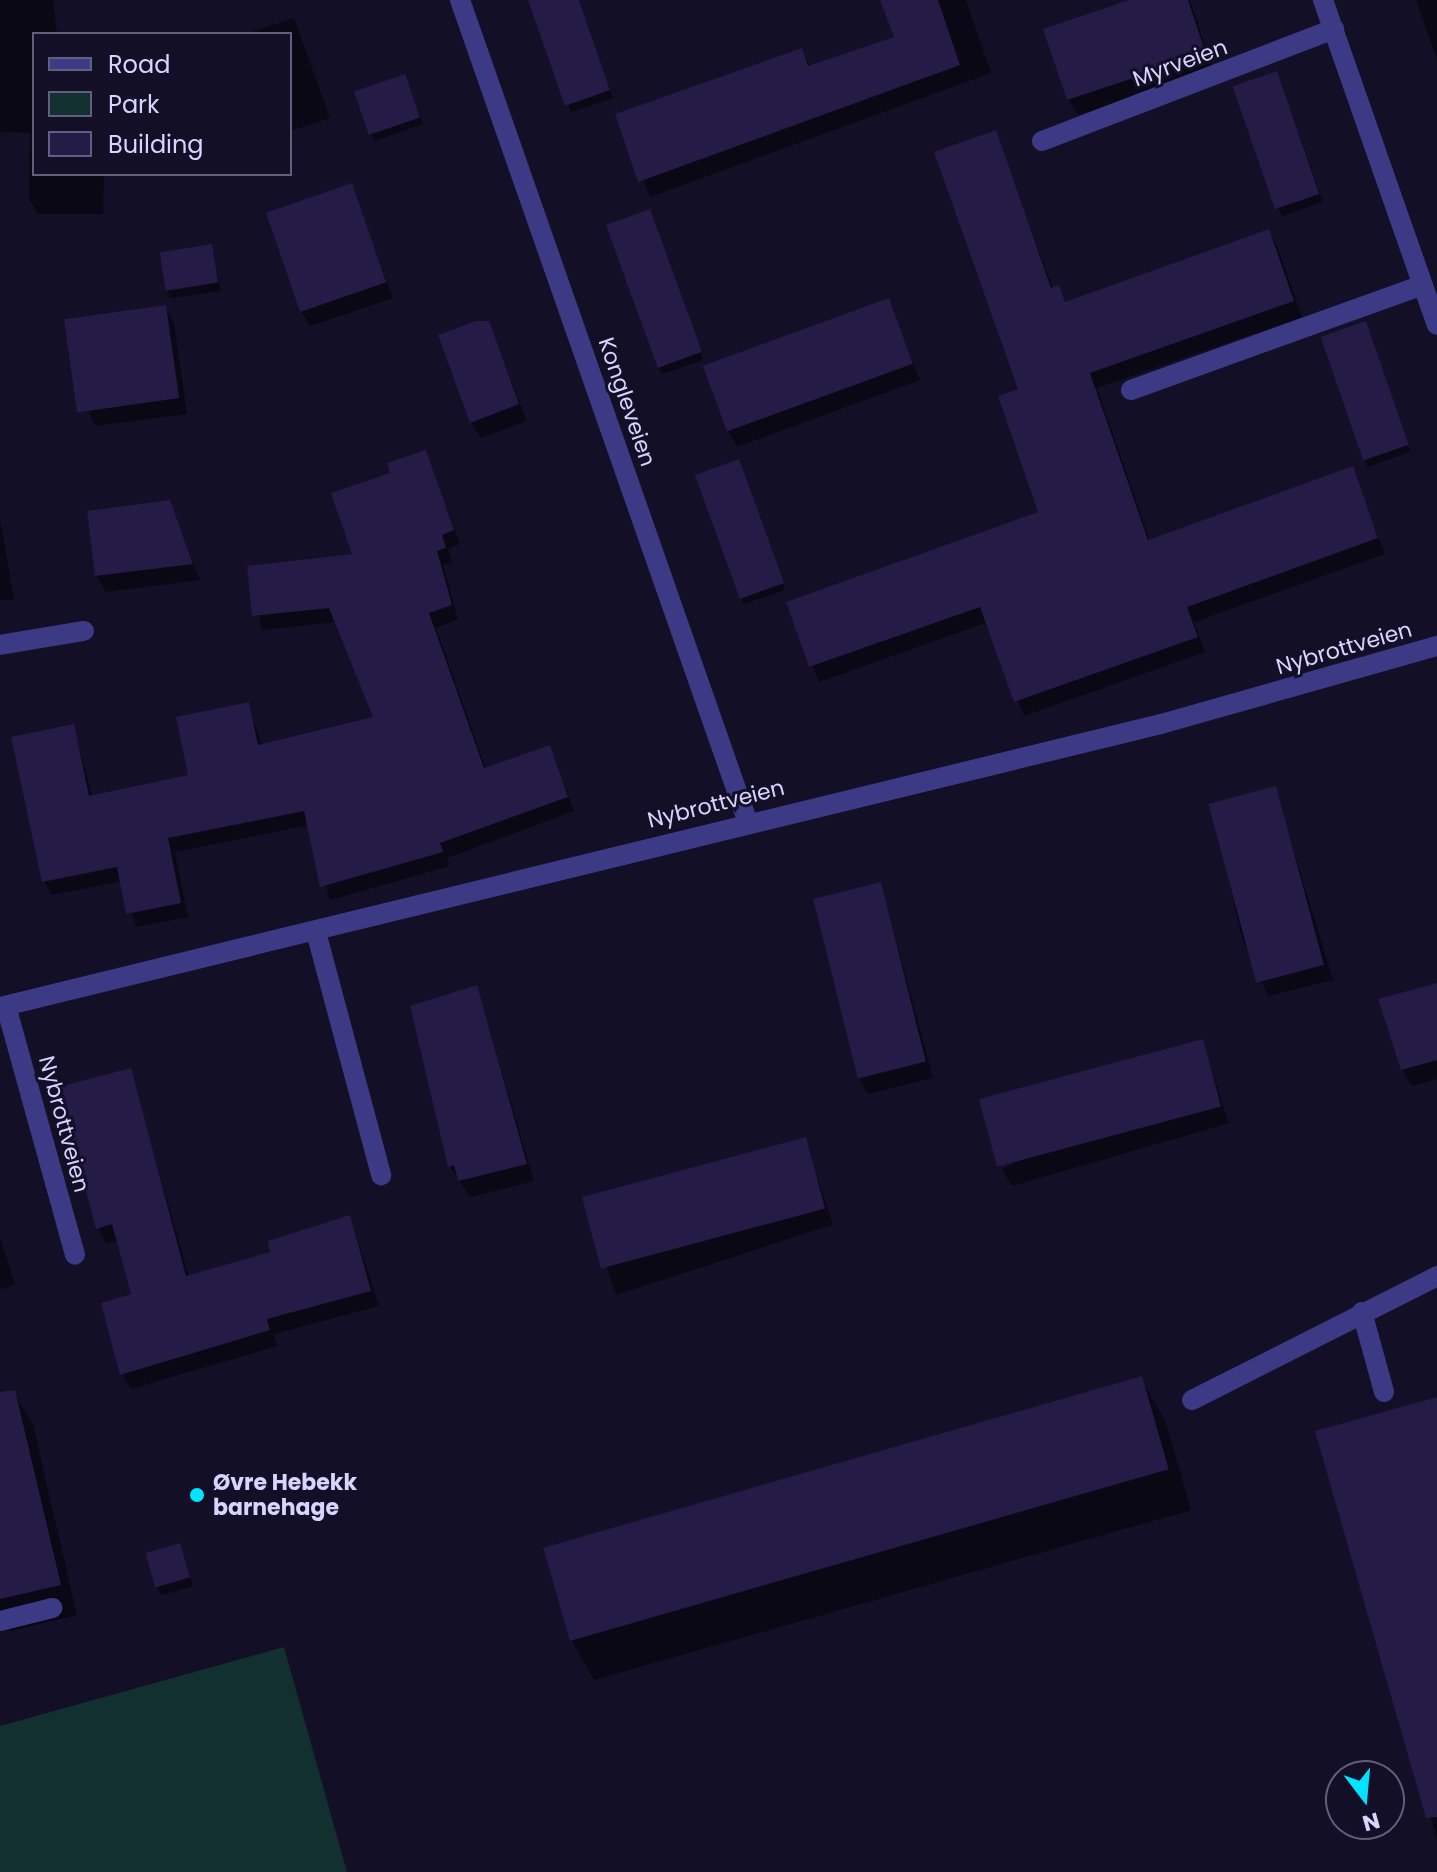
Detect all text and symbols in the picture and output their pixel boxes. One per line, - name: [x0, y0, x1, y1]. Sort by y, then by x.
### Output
- legend: [32, 32, 292, 176]
- street label: Myrveien: [1129, 34, 1231, 92]
- text: Road: [108, 48, 170, 81]
- text: Park: [108, 88, 159, 121]
- text: Building: [108, 128, 204, 161]
- street label: Kongleveien: [593, 334, 661, 470]
- street label: Nybrottveien: [1273, 616, 1415, 680]
- street label: Nybrottveien: [645, 774, 787, 834]
- street label: Nybrottveien: [33, 1053, 95, 1195]
- place label: Øvre Hebekk barnehage: [213, 1469, 357, 1520]
- marker: Øvre Hebekk barnehage: [188, 1486, 206, 1504]
- north arrow: [1325, 1760, 1405, 1840]
- text: N: [1359, 1804, 1383, 1839]

